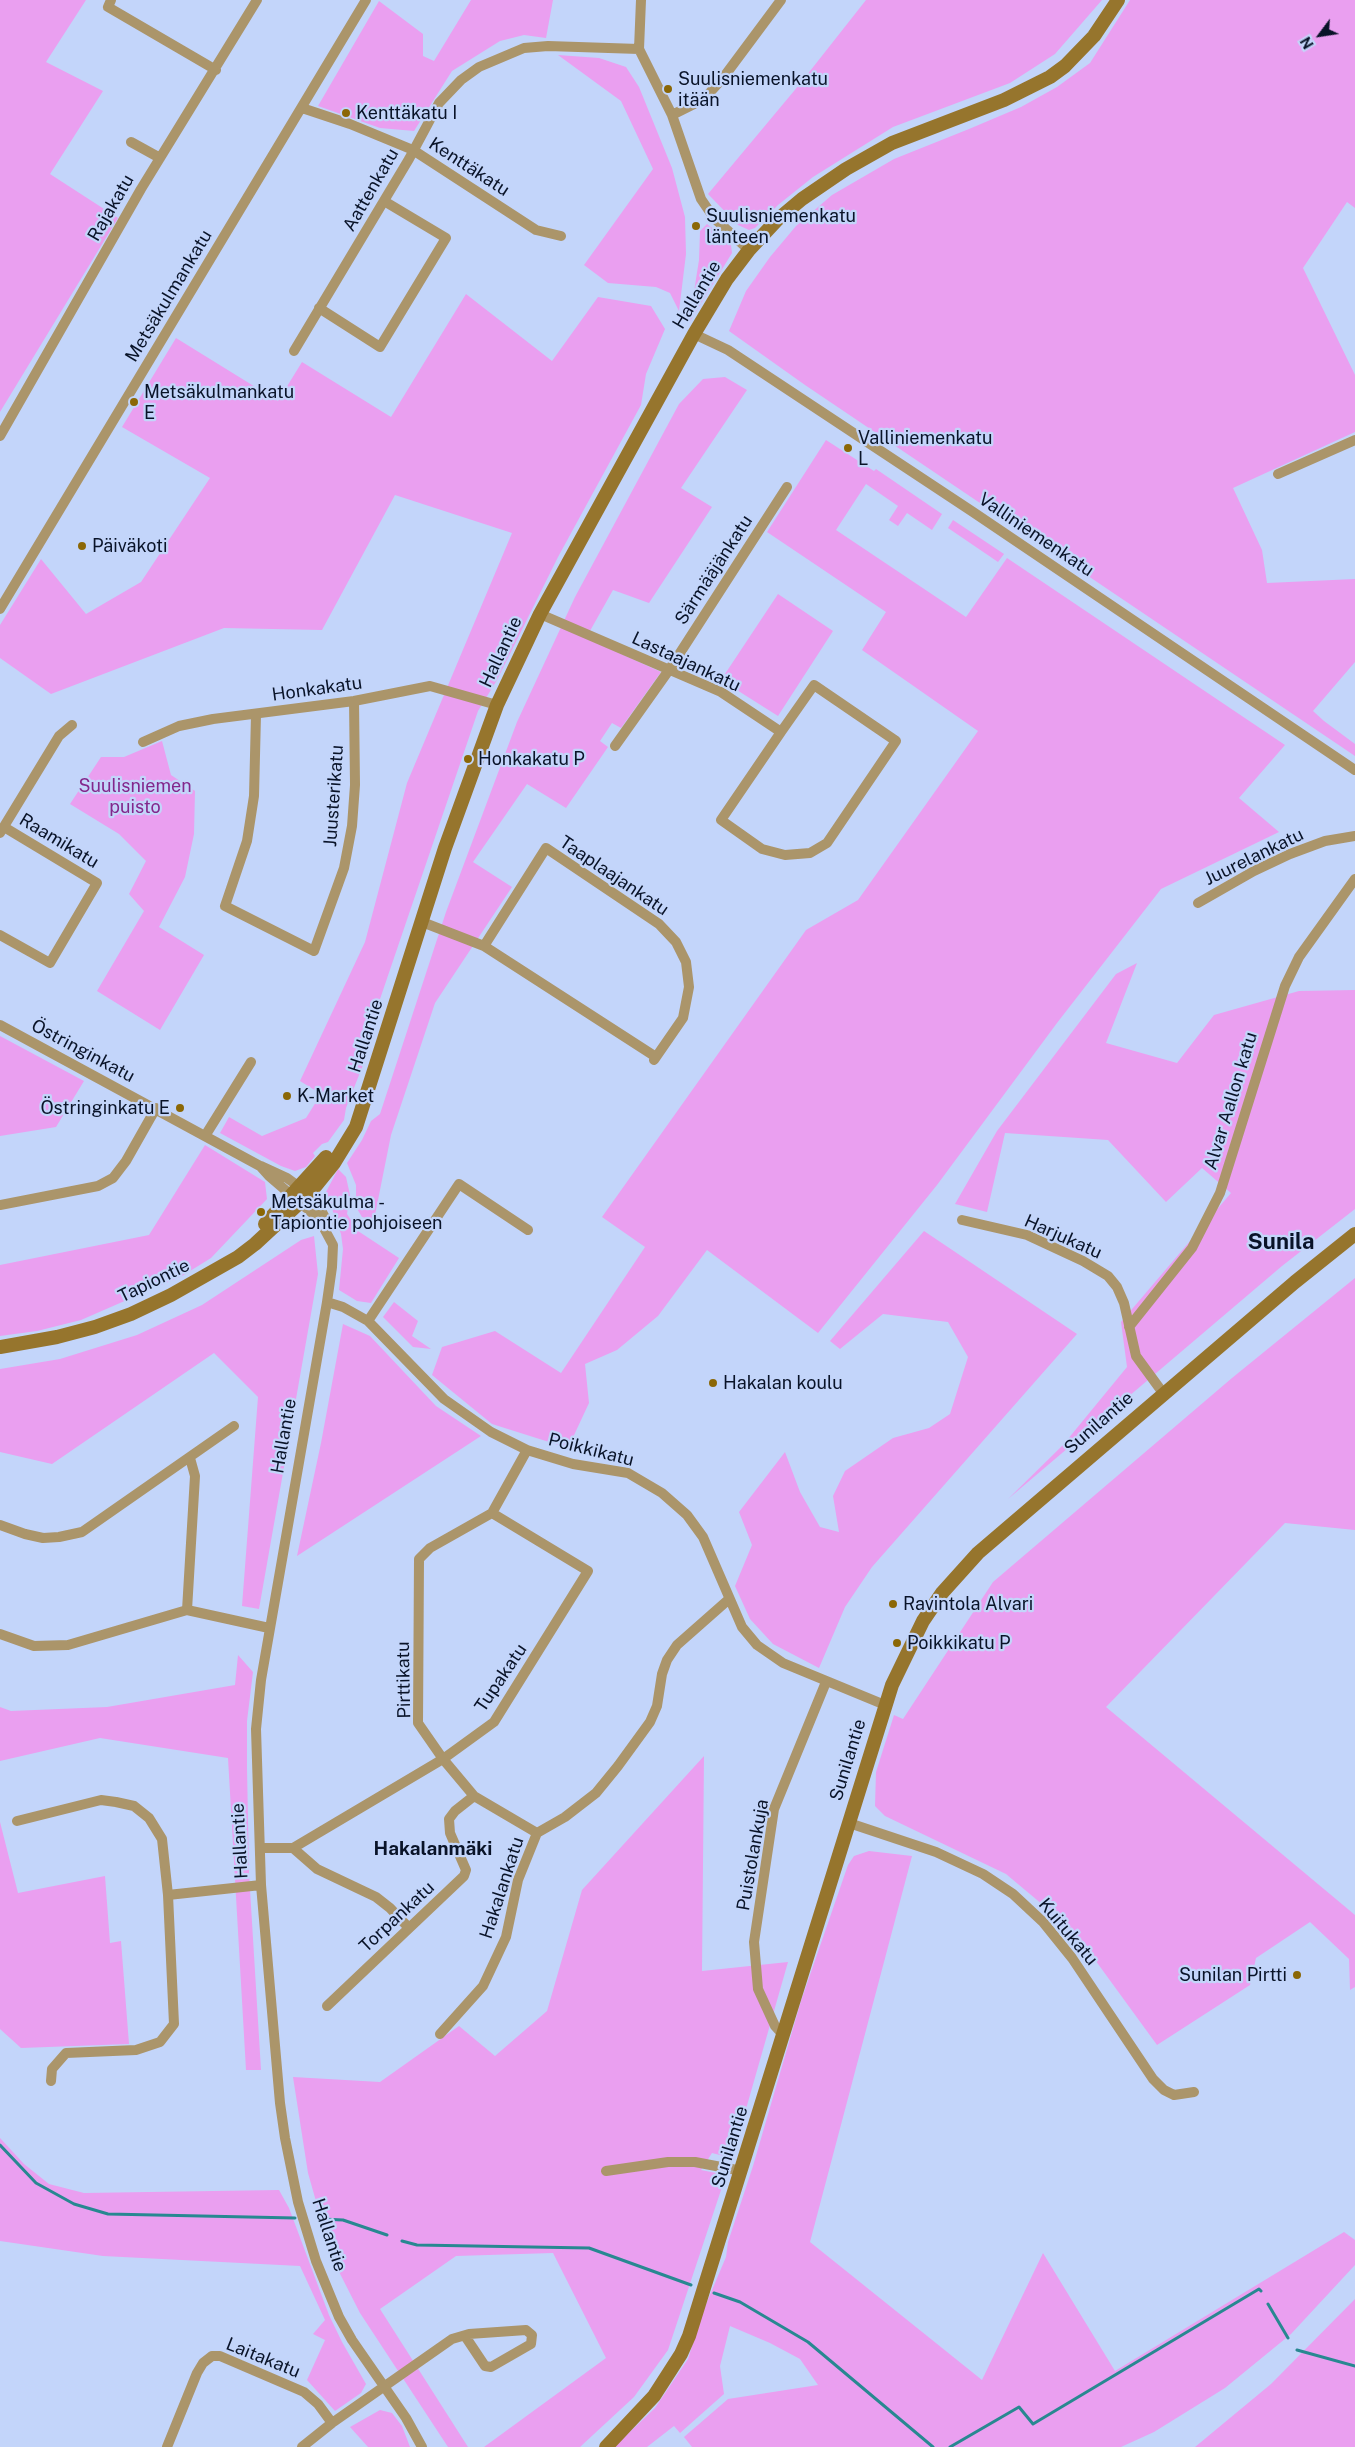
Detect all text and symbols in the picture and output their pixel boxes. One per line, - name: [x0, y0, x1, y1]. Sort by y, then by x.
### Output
- north arrow: [1295, 10, 1345, 60]
- text: N: [1297, 34, 1317, 52]
- place label: Suulisniemenkatu itään: [678, 68, 828, 110]
- marker: Suulisniemenkatu itään: [662, 83, 674, 95]
- place label: Kenttäkatu I: [356, 102, 457, 124]
- marker: Kenttäkatu I: [340, 107, 352, 119]
- street label: Kenttäkatu: [425, 133, 513, 201]
- street label: Aattenkatu: [338, 145, 404, 235]
- street label: Rajakatu: [83, 171, 139, 245]
- place label: Suulisniemenkatu länteen: [706, 205, 856, 248]
- marker: Suulisniemenkatu länteen: [690, 220, 702, 232]
- street label: Metsäkulmankatu: [121, 226, 217, 366]
- street label: Hallantie: [668, 257, 726, 333]
- place label: Metsäkulmankatu E: [144, 381, 294, 424]
- marker: Metsäkulmankatu E: [128, 396, 140, 408]
- place label: Valliniemenkatu L: [858, 427, 992, 469]
- marker: Valliniemenkatu L: [842, 442, 854, 454]
- street label: Valliniemenkatu: [974, 488, 1098, 582]
- street label: Särmääjänkatu: [671, 511, 757, 629]
- place label: Päiväkoti: [92, 535, 167, 557]
- marker: Päiväkoti: [76, 540, 88, 552]
- street label: Hallantie: [475, 613, 527, 691]
- street label: Lastaajankatu: [628, 627, 744, 697]
- street label: Honkakatu: [271, 672, 363, 706]
- street label: Juusterikatu: [320, 744, 348, 848]
- place label: Honkakatu P: [478, 748, 585, 770]
- marker: Honkakatu P: [462, 753, 474, 765]
- park label: Suulisniemen puisto: [78, 775, 192, 818]
- street label: Raamikatu: [15, 809, 103, 873]
- street label: Juurelankatu: [1201, 824, 1307, 890]
- street label: Taaplaajankatu: [555, 831, 673, 921]
- street label: Hallantie: [344, 997, 388, 1075]
- street label: Östringinkatu: [28, 1015, 138, 1087]
- street label: Alvar Aallon katu: [1200, 1030, 1262, 1172]
- place label: K-Market: [297, 1085, 374, 1107]
- marker: K-Market: [281, 1090, 293, 1102]
- place label: Östringinkatu E: [40, 1097, 170, 1119]
- marker: Östringinkatu E: [174, 1102, 186, 1114]
- place label: Metsäkulma - Tapiontie pohjoiseen: [271, 1191, 442, 1234]
- marker: Metsäkulma - Tapiontie pohjoiseen: [255, 1206, 267, 1218]
- street label: Harjukatu: [1021, 1210, 1105, 1264]
- district label: Sunila: [1248, 1229, 1314, 1255]
- street label: Tapiontie: [115, 1255, 193, 1307]
- place label: Hakalan koulu: [723, 1372, 843, 1394]
- marker: Hakalan koulu: [707, 1377, 719, 1389]
- street label: Sunilantie: [1060, 1387, 1138, 1459]
- street label: Hallantie: [267, 1397, 301, 1475]
- street label: Poikkikatu: [546, 1429, 636, 1471]
- place label: Ravintola Alvari: [903, 1593, 1033, 1615]
- marker: Ravintola Alvari: [887, 1598, 899, 1610]
- place label: Poikkikatu P: [907, 1632, 1010, 1654]
- marker: Poikkikatu P: [891, 1637, 903, 1649]
- street label: Tupakatu: [470, 1640, 532, 1716]
- street label: Pirttikatu: [393, 1641, 415, 1719]
- street label: Sunilantie: [825, 1716, 871, 1804]
- street label: Puistolankuja: [733, 1797, 773, 1913]
- street label: Hallantie: [227, 1803, 253, 1879]
- street label: Hakalankatu: [475, 1834, 529, 1942]
- district label: Hakalanmäki: [374, 1838, 492, 1860]
- street label: Torpankatu: [355, 1877, 439, 1957]
- street label: Kuitukatu: [1034, 1894, 1102, 1970]
- place label: Sunilan Pirtti: [1179, 1964, 1287, 1986]
- marker: Sunilan Pirtti: [1291, 1969, 1303, 1981]
- street label: Sunilantie: [707, 2103, 753, 2191]
- street label: Hallantie: [307, 2196, 351, 2274]
- street label: Laitakatu: [223, 2333, 303, 2383]

